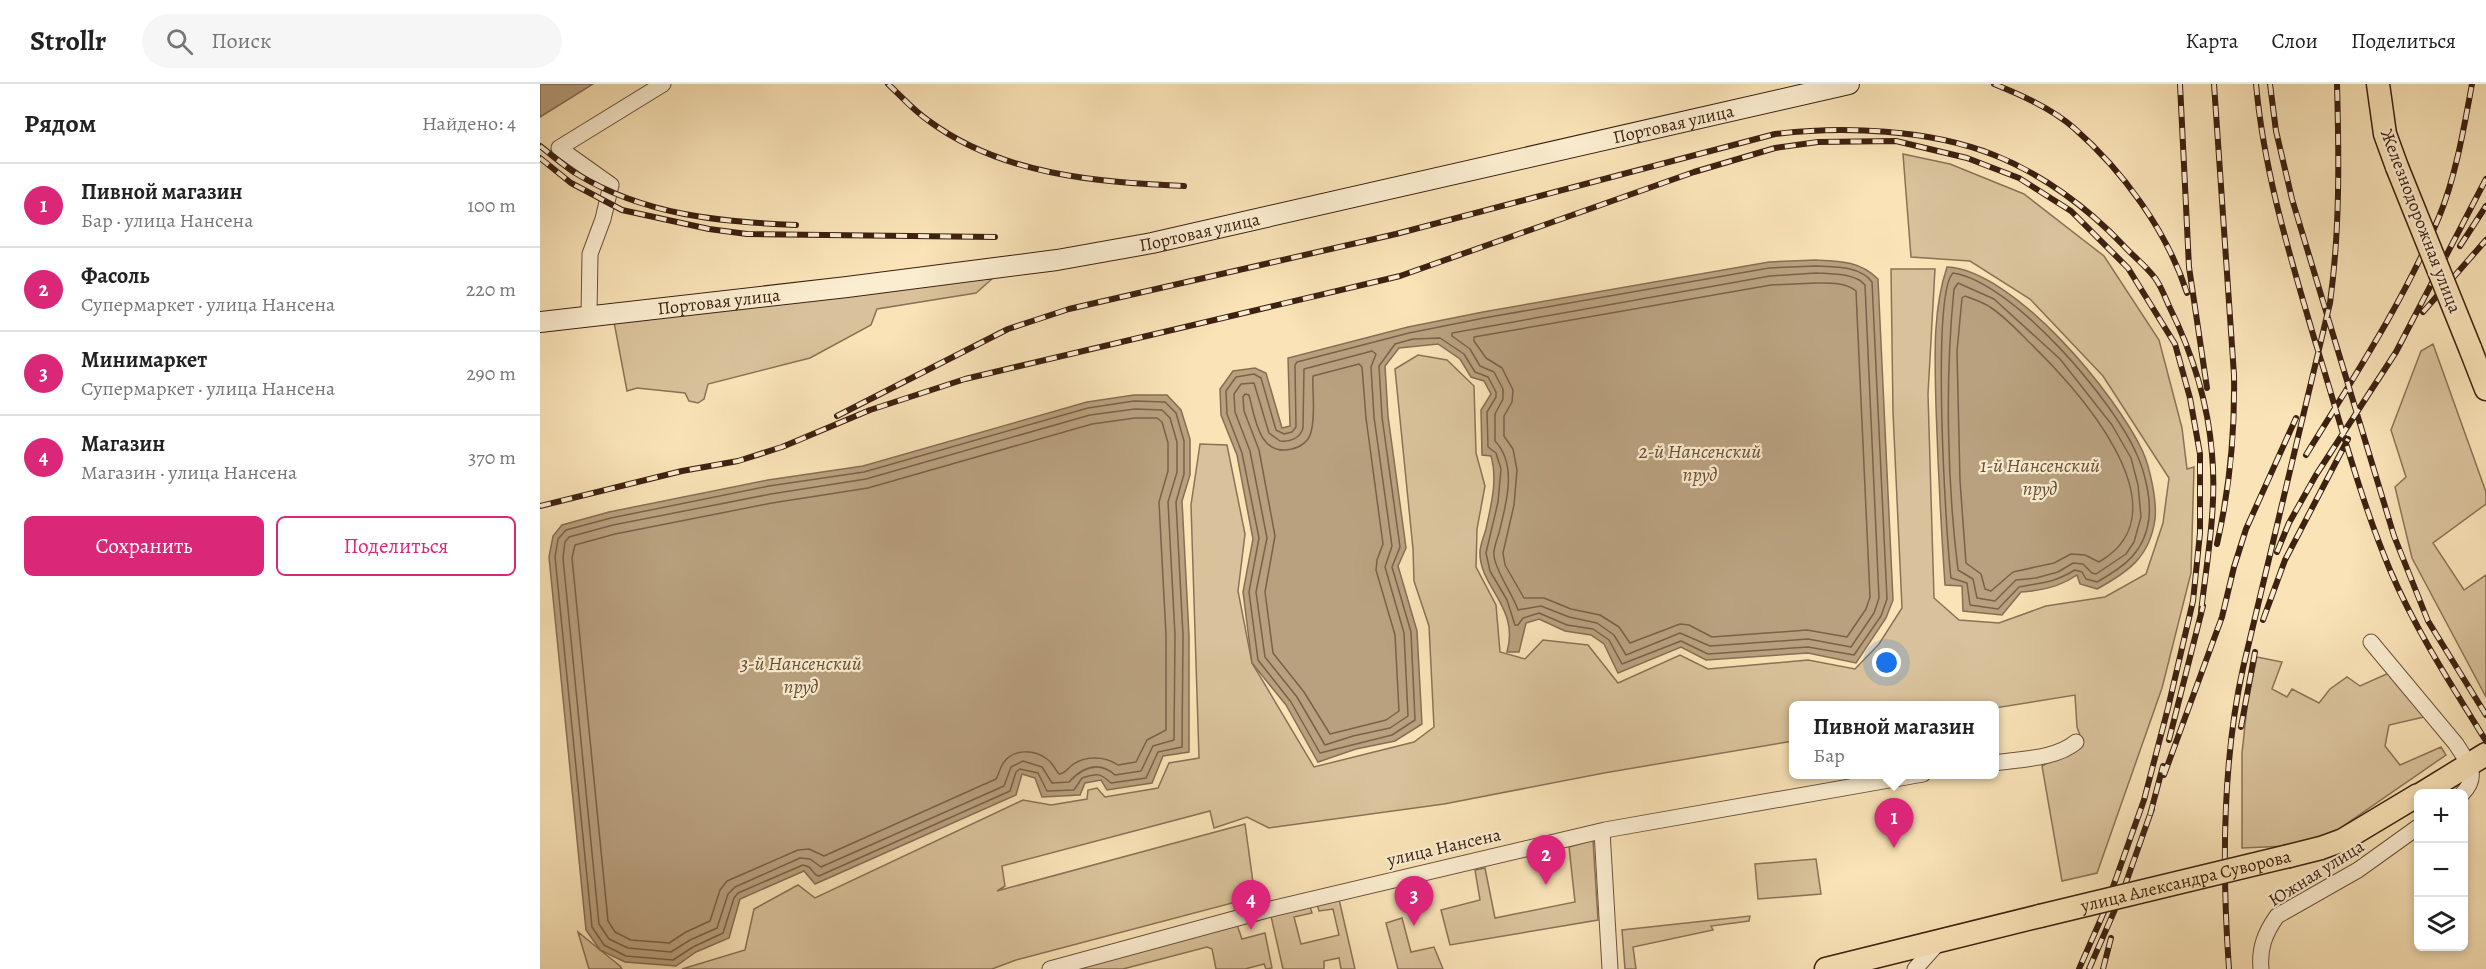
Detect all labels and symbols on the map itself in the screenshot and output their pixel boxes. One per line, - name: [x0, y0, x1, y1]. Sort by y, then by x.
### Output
- street label: Портовая улица: [1611, 99, 1737, 149]
- street label: Железнодорожная улица: [2375, 126, 2467, 317]
- street label: Портовая улица: [1137, 207, 1263, 257]
- street label: Портовая улица: [656, 283, 782, 321]
- water label: 2-й Нансенский пруд: [1638, 438, 1761, 488]
- water label: 1-й Нансенский пруд: [1980, 452, 2100, 502]
- your location: [1872, 648, 1901, 677]
- water label: 3-й Нансенский пруд: [739, 650, 862, 700]
- pin: 1: [1874, 798, 1914, 848]
- street label: улица Нансена: [1384, 822, 1504, 872]
- street label: Южная улица: [2264, 834, 2369, 912]
- pin: 2: [1526, 836, 1566, 885]
- street label: улица Александра Суворова: [2077, 844, 2294, 918]
- pin: 3: [1394, 876, 1434, 926]
- pin: 4: [1232, 880, 1270, 930]

